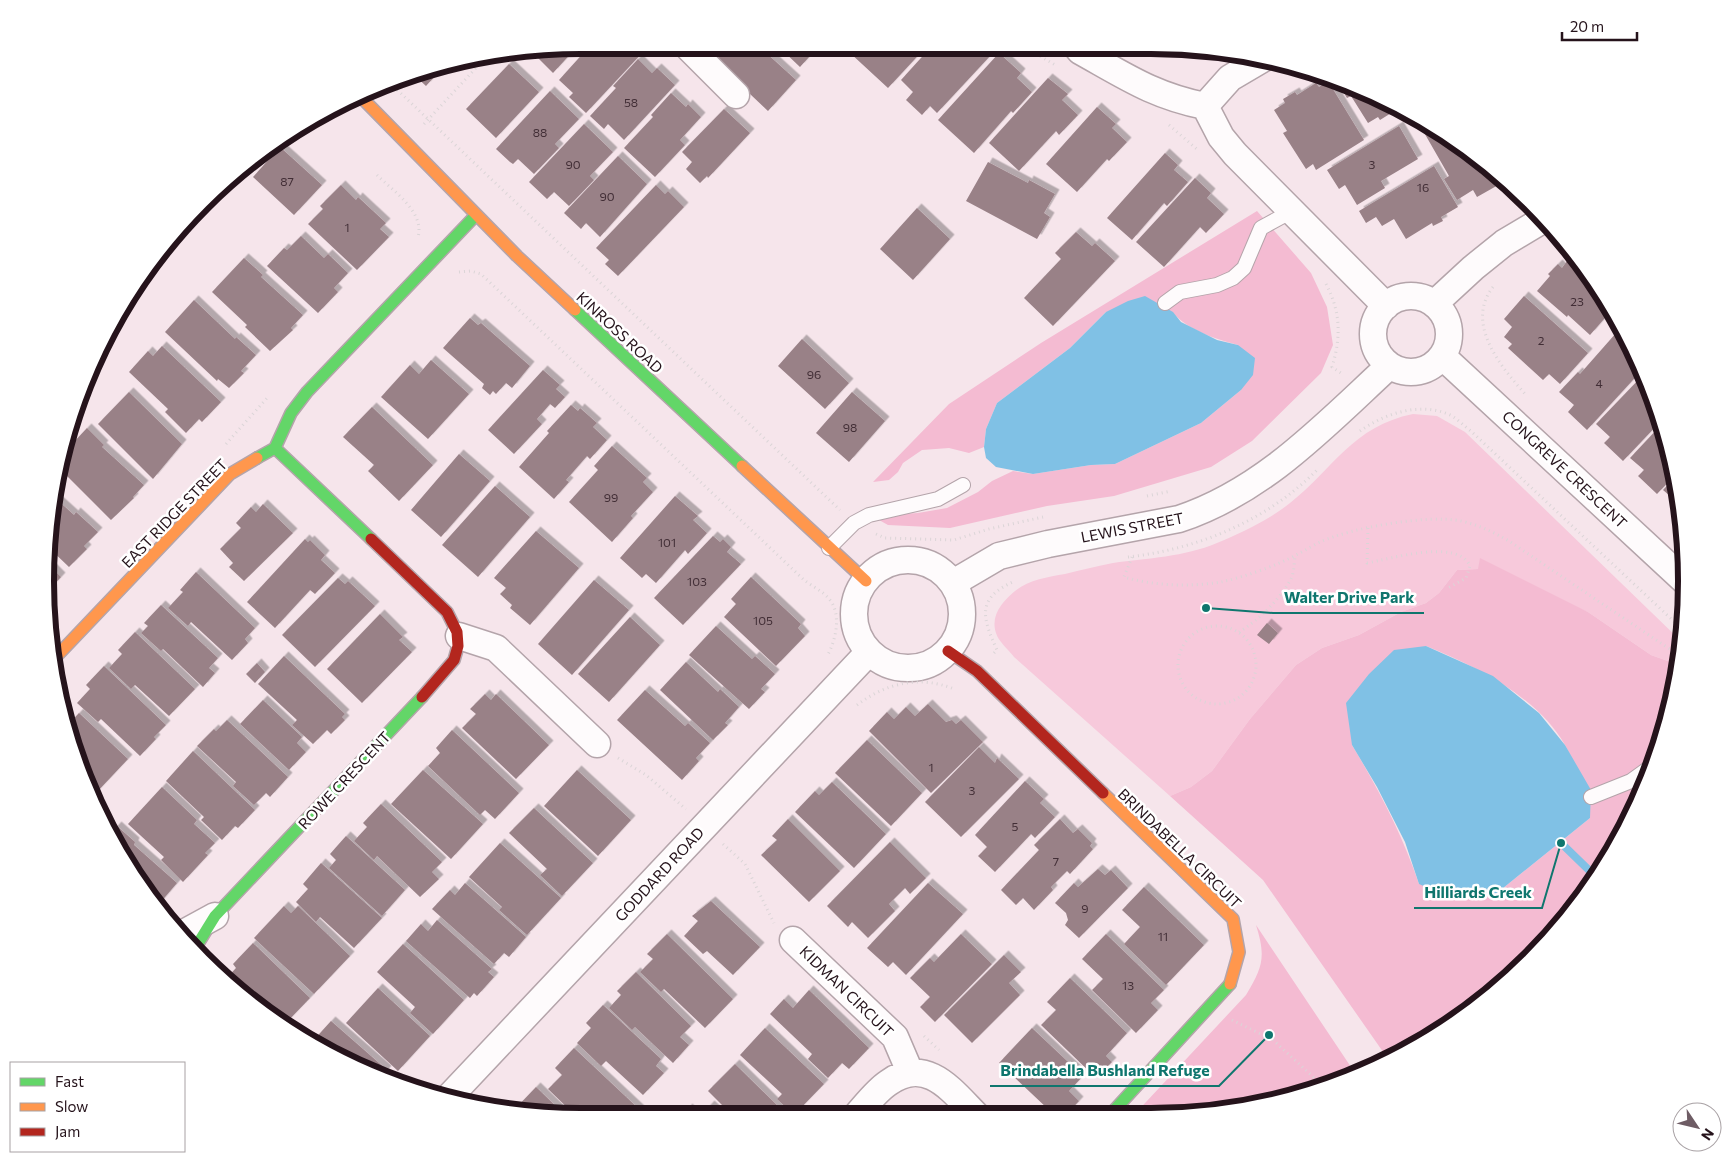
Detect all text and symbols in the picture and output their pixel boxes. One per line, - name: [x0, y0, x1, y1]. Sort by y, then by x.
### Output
- scale bar: [1562, 10, 1637, 42]
- text: 20 m: [1570, 17, 1604, 35]
- house number: 58: [624, 95, 638, 109]
- house number: 88: [533, 125, 547, 139]
- house number: 90: [565, 157, 581, 171]
- house number: 3: [1369, 157, 1376, 171]
- house number: 87: [280, 174, 294, 188]
- house number: 16: [1417, 180, 1429, 194]
- house number: 90: [599, 189, 615, 203]
- house number: 1: [344, 220, 350, 234]
- street label: KINROSS ROAD: [573, 288, 667, 376]
- house number: 23: [1570, 294, 1584, 308]
- house number: 2: [1538, 333, 1545, 347]
- house number: 96: [807, 367, 821, 381]
- house number: 4: [1595, 376, 1603, 390]
- street label: CONGREVE CRESCENT: [1499, 406, 1631, 532]
- house number: 98: [843, 420, 857, 434]
- street label: EAST RIDGE STREET: [117, 455, 231, 571]
- house number: 99: [604, 490, 618, 504]
- street label: LEWIS STREET: [1079, 508, 1185, 546]
- house number: 101: [658, 535, 676, 549]
- house number: 103: [687, 574, 707, 588]
- callout: Walter Drive Park: [1273, 582, 1424, 613]
- text: Walter Drive Park: [1284, 587, 1415, 606]
- house number: 105: [753, 613, 773, 627]
- street label: ROWE CRESCENT: [294, 727, 394, 833]
- house number: 1: [928, 760, 934, 774]
- house number: 3: [969, 783, 976, 797]
- street label: BRINDABELLA CIRCUIT: [1115, 784, 1246, 912]
- house number: 5: [1012, 819, 1019, 833]
- street label: GODDARD ROAD: [611, 823, 707, 925]
- house number: 7: [1053, 854, 1059, 868]
- callout: Hilliards Creek: [1414, 877, 1542, 908]
- text: Hilliards Creek: [1424, 882, 1533, 901]
- house number: 9: [1081, 901, 1089, 915]
- house number: 11: [1158, 929, 1168, 943]
- street label: KIDMAN CIRCUIT: [796, 942, 898, 1041]
- house number: 13: [1122, 978, 1134, 992]
- callout: Brindabella Bushland Refuge: [990, 1055, 1219, 1086]
- text: Brindabella Bushland Refuge: [1000, 1060, 1210, 1079]
- legend: [10, 1062, 185, 1152]
- text: Fast: [55, 1072, 84, 1090]
- text: Slow: [55, 1097, 88, 1115]
- north arrow: [1672, 1102, 1722, 1152]
- text: Jam: [55, 1122, 80, 1140]
- text: N: [1698, 1126, 1718, 1144]

